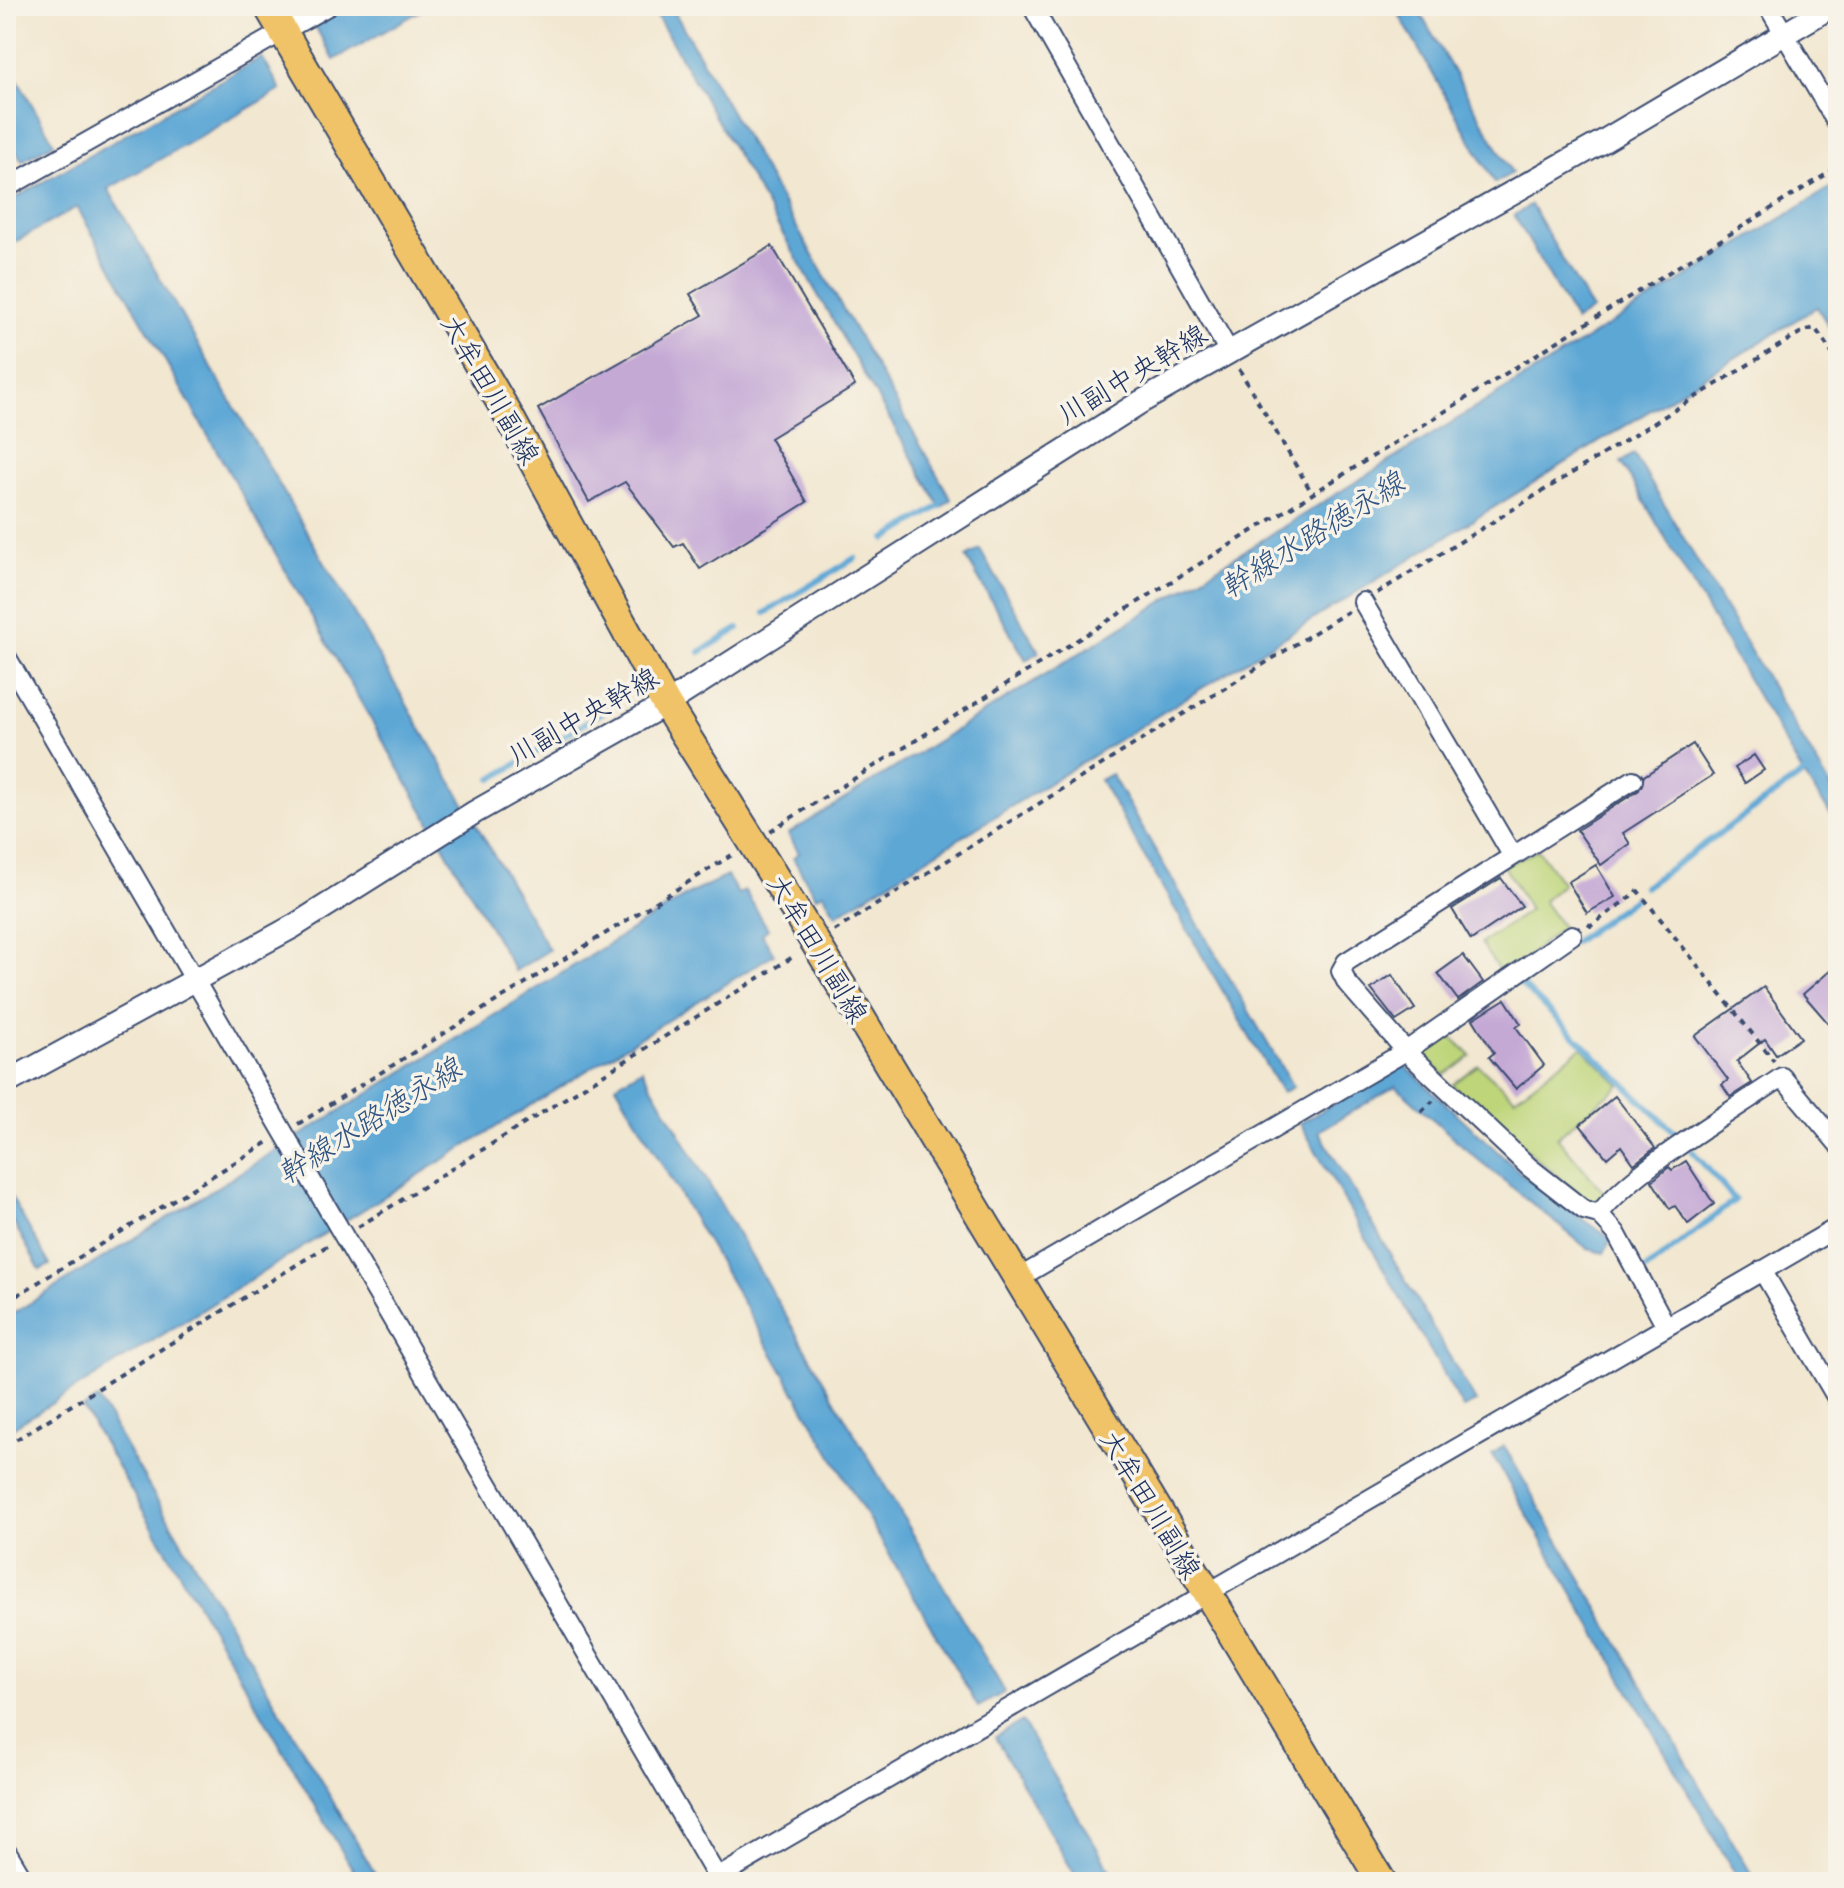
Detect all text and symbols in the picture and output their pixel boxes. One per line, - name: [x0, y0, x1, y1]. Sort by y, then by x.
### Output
- street label: 大牟田川副線: [433, 308, 548, 471]
- street label: 川副中央幹線: [1051, 316, 1213, 433]
- water label: 幹線水路徳永線: [1213, 463, 1412, 607]
- street label: 川副中央幹線: [502, 659, 665, 774]
- street label: 大牟田川副線: [759, 867, 876, 1029]
- water label: 幹線水路徳永線: [270, 1049, 469, 1193]
- street label: 大牟田川副線: [1092, 1423, 1209, 1585]

